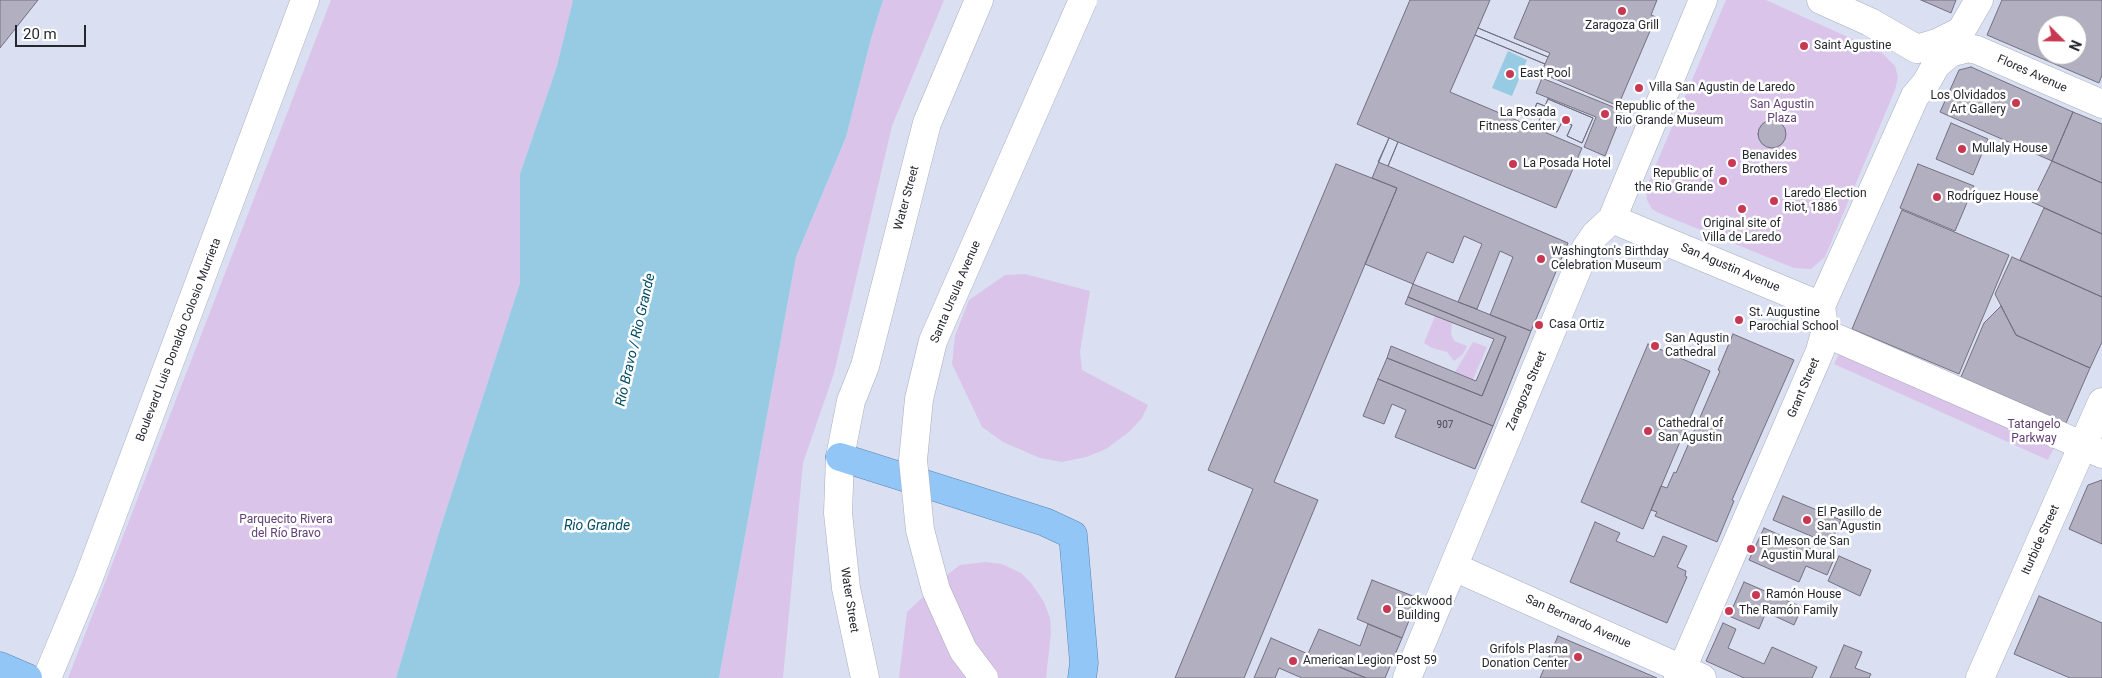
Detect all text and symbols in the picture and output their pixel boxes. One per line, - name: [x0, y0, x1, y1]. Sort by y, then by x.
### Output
- marker: Zaragoza Grill: [1616, 5, 1628, 17]
- scale bar: [18, 15, 89, 47]
- north arrow: [2037, 15, 2087, 65]
- place label: Zaragoza Grill: [1585, 19, 1659, 33]
- text: 20 m: [23, 25, 57, 43]
- text: N: [2066, 38, 2084, 53]
- place label: Saint Agustine: [1814, 39, 1891, 53]
- marker: Saint Agustine: [1798, 40, 1810, 52]
- street label: Flores Avenue: [1995, 52, 2069, 96]
- place label: East Pool: [1520, 67, 1571, 81]
- marker: East Pool: [1504, 68, 1516, 80]
- place label: Villa San Agustin de Laredo: [1649, 81, 1795, 95]
- marker: Villa San Agustin de Laredo: [1633, 82, 1645, 94]
- place label: Los Olvidados Art Gallery: [1931, 89, 2006, 117]
- marker: Los Olvidados Art Gallery: [2010, 97, 2022, 109]
- park label: San Agustin Plaza: [1750, 98, 1814, 126]
- place label: Republic of the Rio Grande Museum: [1615, 100, 1723, 128]
- place label: La Posada Fitness Center: [1479, 106, 1556, 134]
- marker: Republic of the Rio Grande Museum: [1599, 108, 1611, 120]
- marker: La Posada Fitness Center: [1560, 114, 1572, 126]
- place label: Mullaly House: [1972, 142, 2048, 156]
- marker: Mullaly House: [1956, 143, 1968, 155]
- place label: Benavides Brothers: [1742, 149, 1797, 177]
- place label: La Posada Hotel: [1523, 157, 1611, 171]
- marker: Benavides Brothers: [1726, 157, 1738, 169]
- marker: La Posada Hotel: [1507, 158, 1519, 170]
- street label: Water Street: [892, 164, 922, 232]
- place label: Republic of the Rio Grande: [1635, 167, 1713, 195]
- marker: Republic of the Rio Grande: [1717, 175, 1729, 187]
- place label: Laredo Election Riot, 1886: [1784, 187, 1867, 215]
- place label: Rodríguez House: [1947, 190, 2038, 204]
- marker: Rodríguez House: [1931, 191, 1943, 203]
- marker: Laredo Election Riot, 1886: [1768, 195, 1780, 207]
- marker: Original site of Villa de Laredo: [1736, 203, 1748, 215]
- place label: Original site of Villa de Laredo: [1703, 217, 1781, 245]
- street label: Boulevard Luis Donaldo Colosio Murrieta: [133, 236, 225, 444]
- street label: Santa Ursula Avenue: [928, 239, 984, 345]
- street label: San Agustin Avenue: [1678, 241, 1782, 295]
- place label: Washington's Birthday Celebration Museum: [1551, 245, 1669, 273]
- marker: Washington's Birthday Celebration Museum: [1535, 253, 1547, 265]
- water label: Río Bravo / Rio Grande: [613, 272, 659, 408]
- place label: St. Augustine Parochial School: [1749, 306, 1839, 334]
- marker: St. Augustine Parochial School: [1733, 314, 1745, 326]
- place label: Casa Ortiz: [1549, 318, 1604, 332]
- marker: Casa Ortiz: [1533, 319, 1545, 331]
- place label: San Agustin Cathedral: [1665, 332, 1729, 360]
- marker: San Agustin Cathedral: [1649, 340, 1661, 352]
- street label: Zaragoza Street: [1504, 349, 1550, 433]
- street label: Grant Street: [1785, 356, 1823, 420]
- place label: Cathedral of San Agustin: [1658, 417, 1723, 445]
- park label: Tatangelo Parkway: [2008, 418, 2060, 446]
- house number: 907: [1437, 419, 1453, 431]
- marker: Cathedral of San Agustin: [1642, 425, 1654, 437]
- street label: Iturbide Street: [2019, 503, 2063, 577]
- place label: El Pasillo de San Agustin: [1817, 506, 1882, 534]
- park label: Parquecito Rivera del Río Bravo: [239, 513, 333, 541]
- marker: El Pasillo de San Agustin: [1801, 514, 1813, 526]
- water label: Rio Grande: [564, 518, 630, 534]
- place label: El Meson de San Agustin Mural: [1761, 535, 1850, 563]
- marker: El Meson de San Agustin Mural: [1745, 543, 1757, 555]
- street label: Water Street: [837, 566, 861, 634]
- place label: Ramón House: [1766, 588, 1841, 602]
- marker: Ramón House: [1750, 589, 1762, 601]
- street label: San Bernardo Avenue: [1523, 592, 1633, 652]
- place label: Lockwood Building: [1397, 595, 1452, 623]
- marker: Lockwood Building: [1381, 603, 1393, 615]
- place label: The Ramón Family: [1739, 604, 1838, 618]
- marker: The Ramón Family: [1723, 605, 1735, 617]
- place label: Grifols Plasma Donation Center: [1482, 643, 1568, 671]
- marker: Grifols Plasma Donation Center: [1572, 651, 1584, 663]
- place label: American Legion Post 59: [1303, 654, 1437, 668]
- marker: American Legion Post 59: [1287, 655, 1299, 667]

